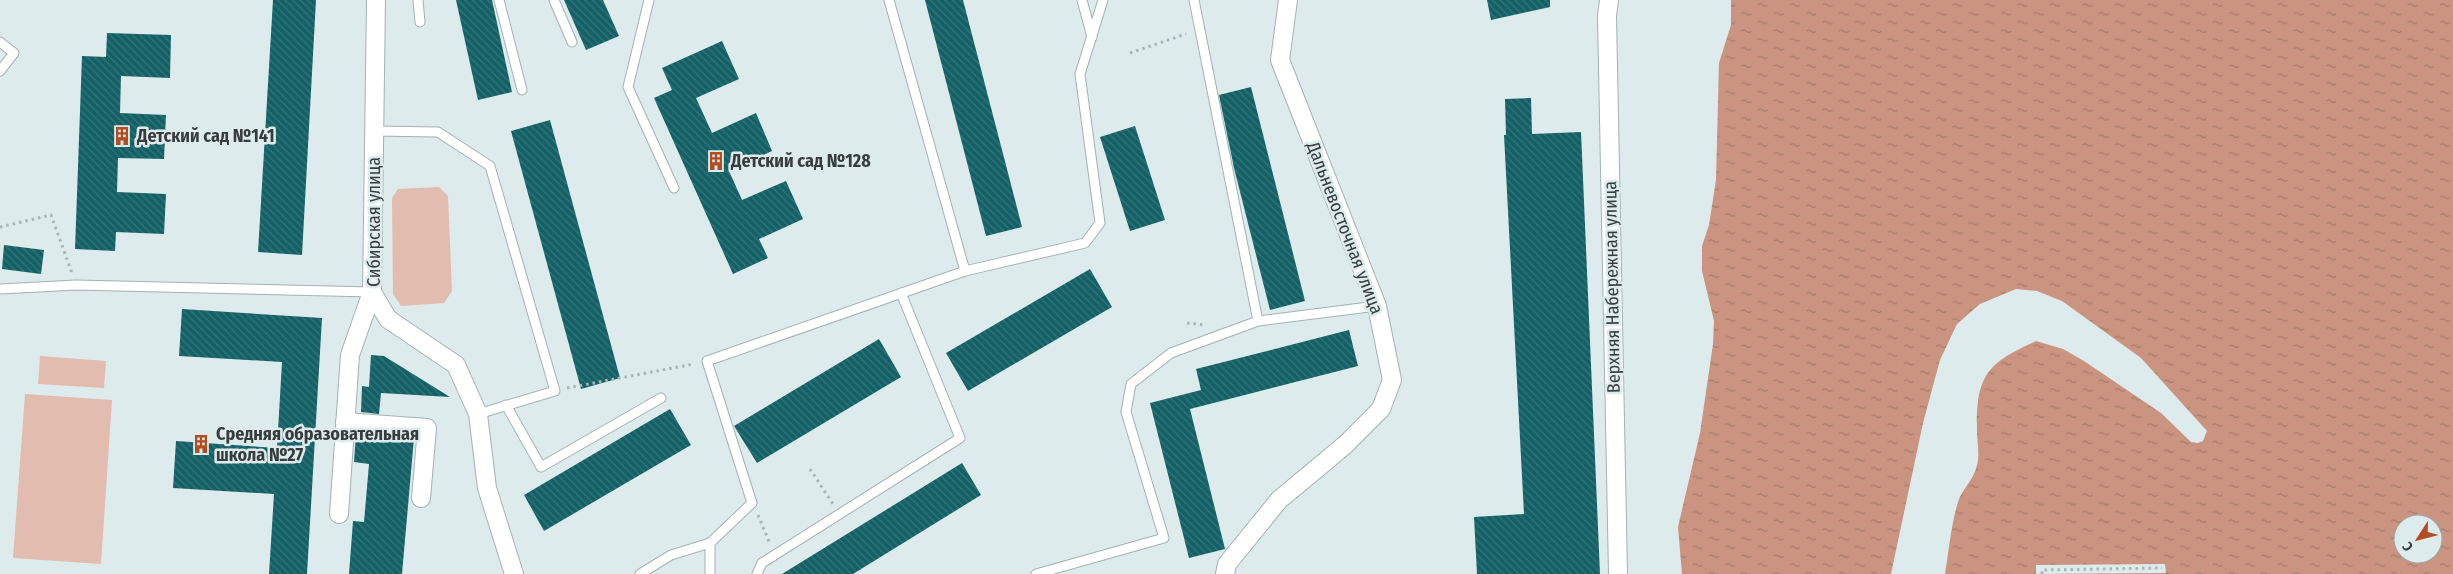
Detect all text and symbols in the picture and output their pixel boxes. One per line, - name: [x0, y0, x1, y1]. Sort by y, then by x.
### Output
- building icon: Детский сад №141: [111, 125, 133, 147]
- place label: Детский сад №141: [136, 125, 275, 147]
- street label: Дальневосточная улица: [1302, 138, 1388, 317]
- building icon: Детский сад №128: [705, 150, 727, 172]
- place label: Детский сад №128: [730, 150, 871, 172]
- street label: Сибирская улица: [363, 157, 385, 287]
- street label: Верхняя Набережная улица: [1599, 181, 1625, 393]
- place label: Средняя образовательная школа №27: [216, 423, 419, 466]
- building icon: Средняя образовательная школа №27: [190, 433, 212, 455]
- north arrow: [2393, 514, 2443, 564]
- text: С: [2398, 538, 2417, 554]

